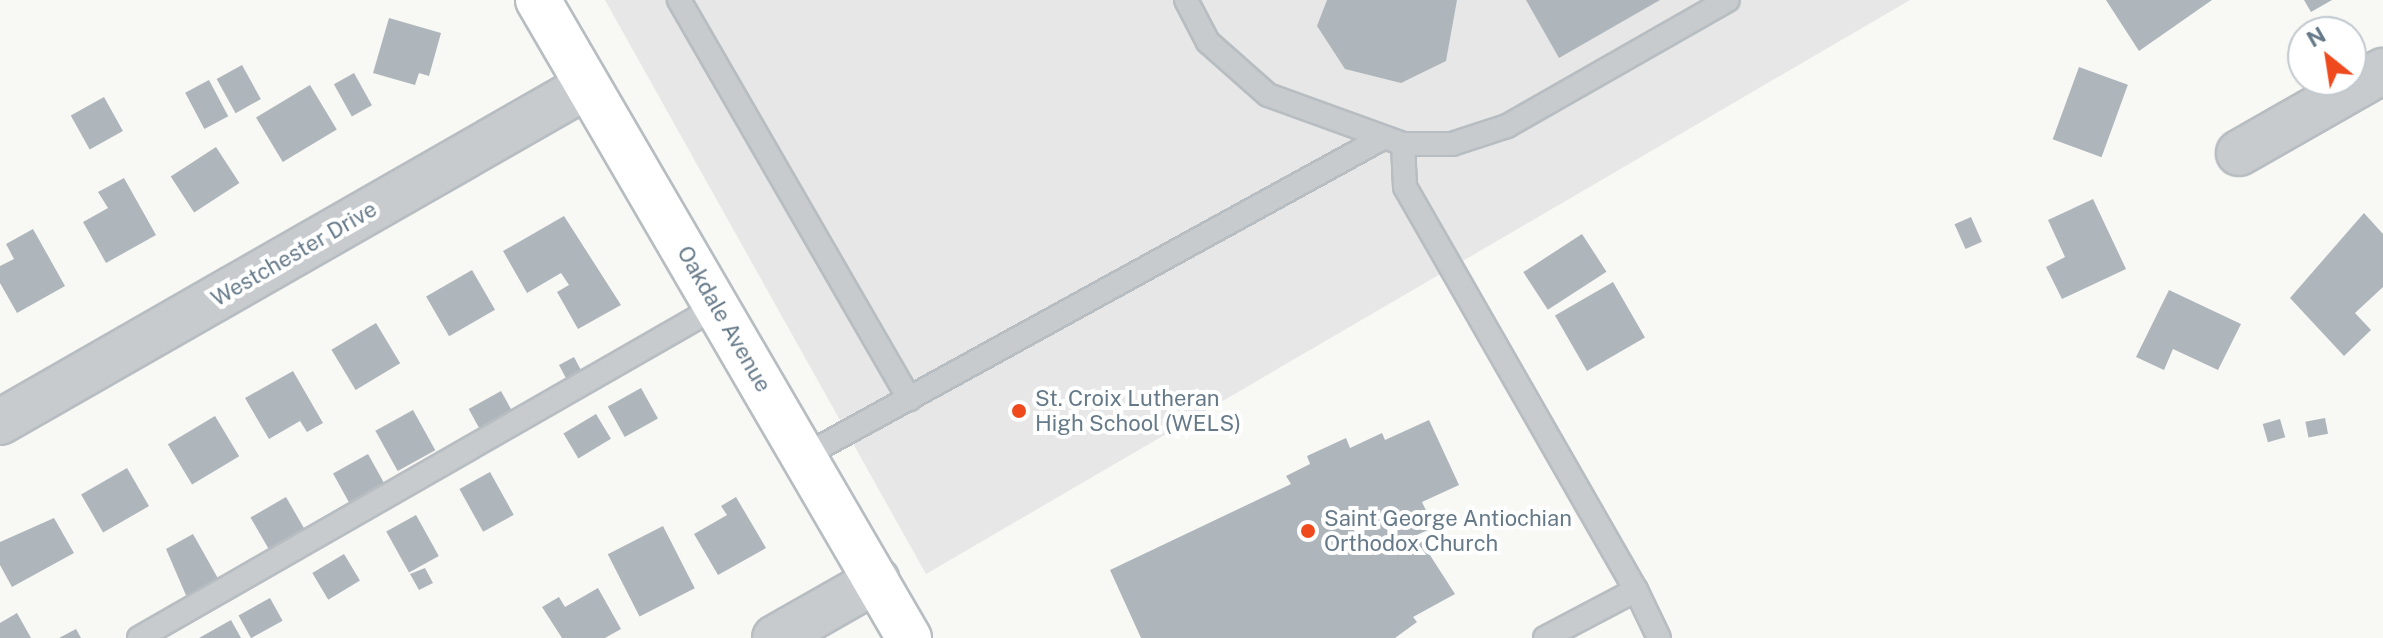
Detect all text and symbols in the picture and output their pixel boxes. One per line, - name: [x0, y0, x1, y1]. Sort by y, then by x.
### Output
- north arrow: [2287, 16, 2367, 96]
- text: N: [2302, 21, 2330, 53]
- street label: Westchester Drive: [207, 196, 381, 312]
- street label: Oakdale Avenue: [671, 241, 777, 397]
- place label: St. Croix Lutheran High School (WELS): [1035, 385, 1241, 436]
- marker: St. Croix Lutheran High School (WELS): [1010, 402, 1028, 420]
- place label: Saint George Antiochian Orthodox Church: [1324, 505, 1572, 556]
- marker: Saint George Antiochian Orthodox Church: [1299, 522, 1317, 540]

